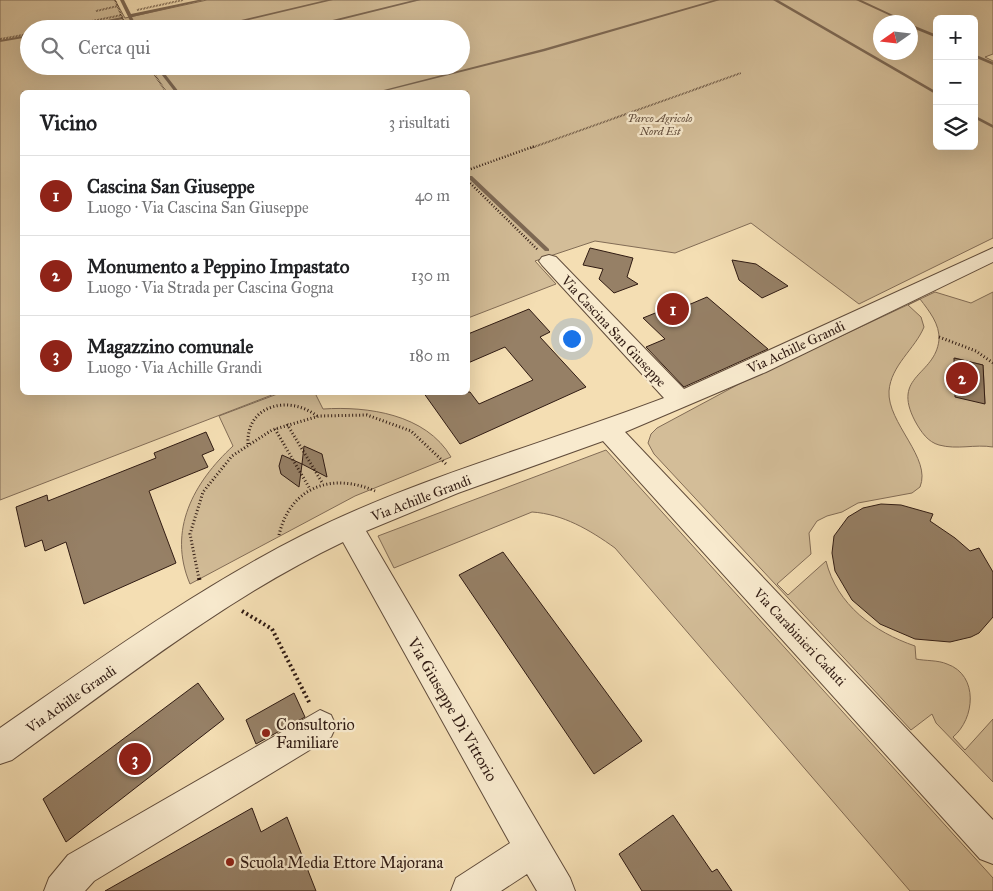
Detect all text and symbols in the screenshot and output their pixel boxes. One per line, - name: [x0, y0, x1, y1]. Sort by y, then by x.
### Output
- north arrow: [873, 15, 918, 60]
- map controls: [933, 15, 978, 150]
- button: +: [933, 15, 978, 60]
- search box: [20, 20, 470, 75]
- icon: search: [38, 34, 66, 62]
- text: Cerca qui: [78, 36, 150, 59]
- button: −: [933, 60, 978, 105]
- button: layers: [933, 105, 978, 150]
- text: Vicino: [40, 110, 97, 136]
- park label: Parco Agricolo Nord Est: [627, 112, 693, 138]
- text: 3 risultati: [389, 113, 450, 132]
- text: Cascina San Giuseppe: [87, 175, 255, 198]
- text: 1: [53, 186, 59, 205]
- text: 40 m: [415, 186, 450, 205]
- text: Luogo · Via Cascina San Giuseppe: [87, 198, 309, 217]
- text: Monumento a Peppino Impastato: [87, 255, 349, 278]
- text: 2: [52, 266, 60, 285]
- text: 130 m: [411, 266, 450, 285]
- street label: Via Cascina San Giuseppe: [557, 271, 670, 391]
- text: Luogo · Via Strada per Cascina Gogna: [87, 278, 334, 297]
- pin: 1: [657, 290, 689, 328]
- street label: Via Achille Grandi: [744, 317, 848, 378]
- your location: [559, 326, 585, 352]
- text: Magazzino comunale: [87, 335, 253, 358]
- text: 3: [53, 346, 59, 365]
- text: 180 m: [409, 346, 450, 365]
- text: Luogo · Via Achille Grandi: [87, 358, 262, 377]
- pin: 2: [946, 359, 978, 397]
- street label: Via Achille Grandi: [368, 472, 474, 526]
- street label: Via Carabinieri Caduti: [749, 584, 850, 690]
- street label: Via Giuseppe Di Vittorio: [403, 633, 501, 784]
- street label: Via Achille Grandi: [22, 662, 120, 737]
- place label: Consultorio Familiare: [276, 715, 355, 752]
- marker: Consultorio Familiare: [260, 727, 272, 739]
- pin: 3: [119, 740, 151, 778]
- place label: Scuola Media Ettore Majorana: [240, 853, 443, 872]
- marker: Scuola Media Ettore Majorana: [224, 856, 236, 868]

